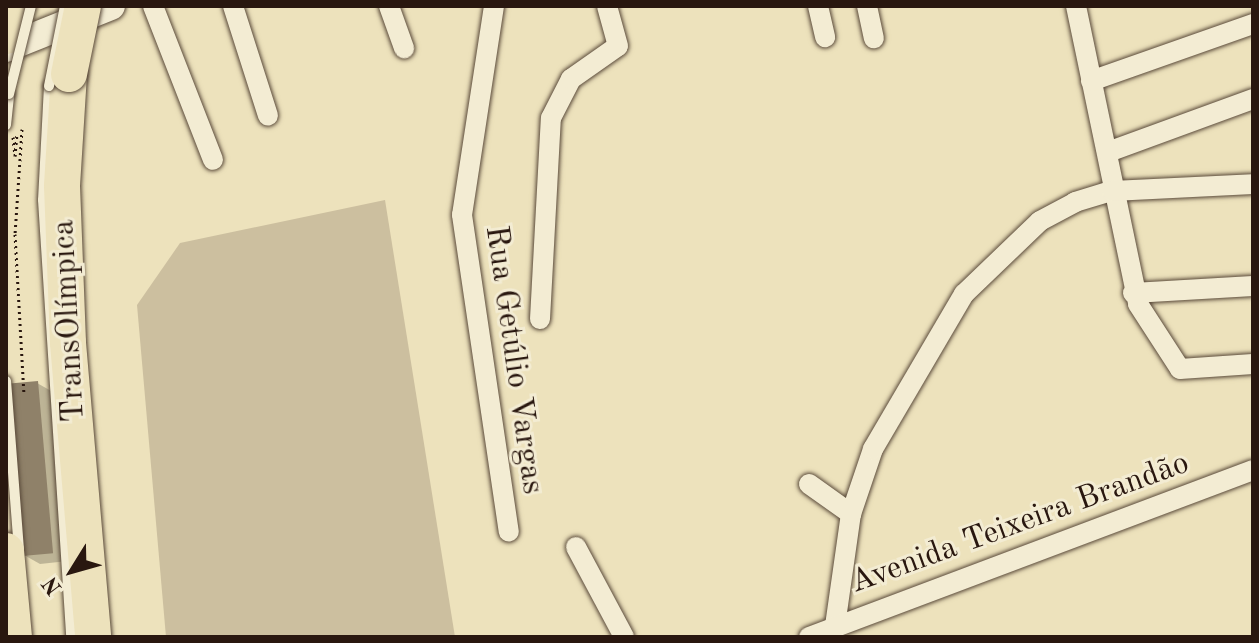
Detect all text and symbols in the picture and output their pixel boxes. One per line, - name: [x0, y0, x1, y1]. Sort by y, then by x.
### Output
- street label: TransOlímpica: [46, 219, 94, 423]
- street label: Rua Getúlio Vargas: [475, 223, 551, 497]
- street label: Avenida Teixeira Brandão: [845, 445, 1195, 603]
- north arrow: [32, 531, 112, 611]
- text: N: [39, 572, 67, 599]

